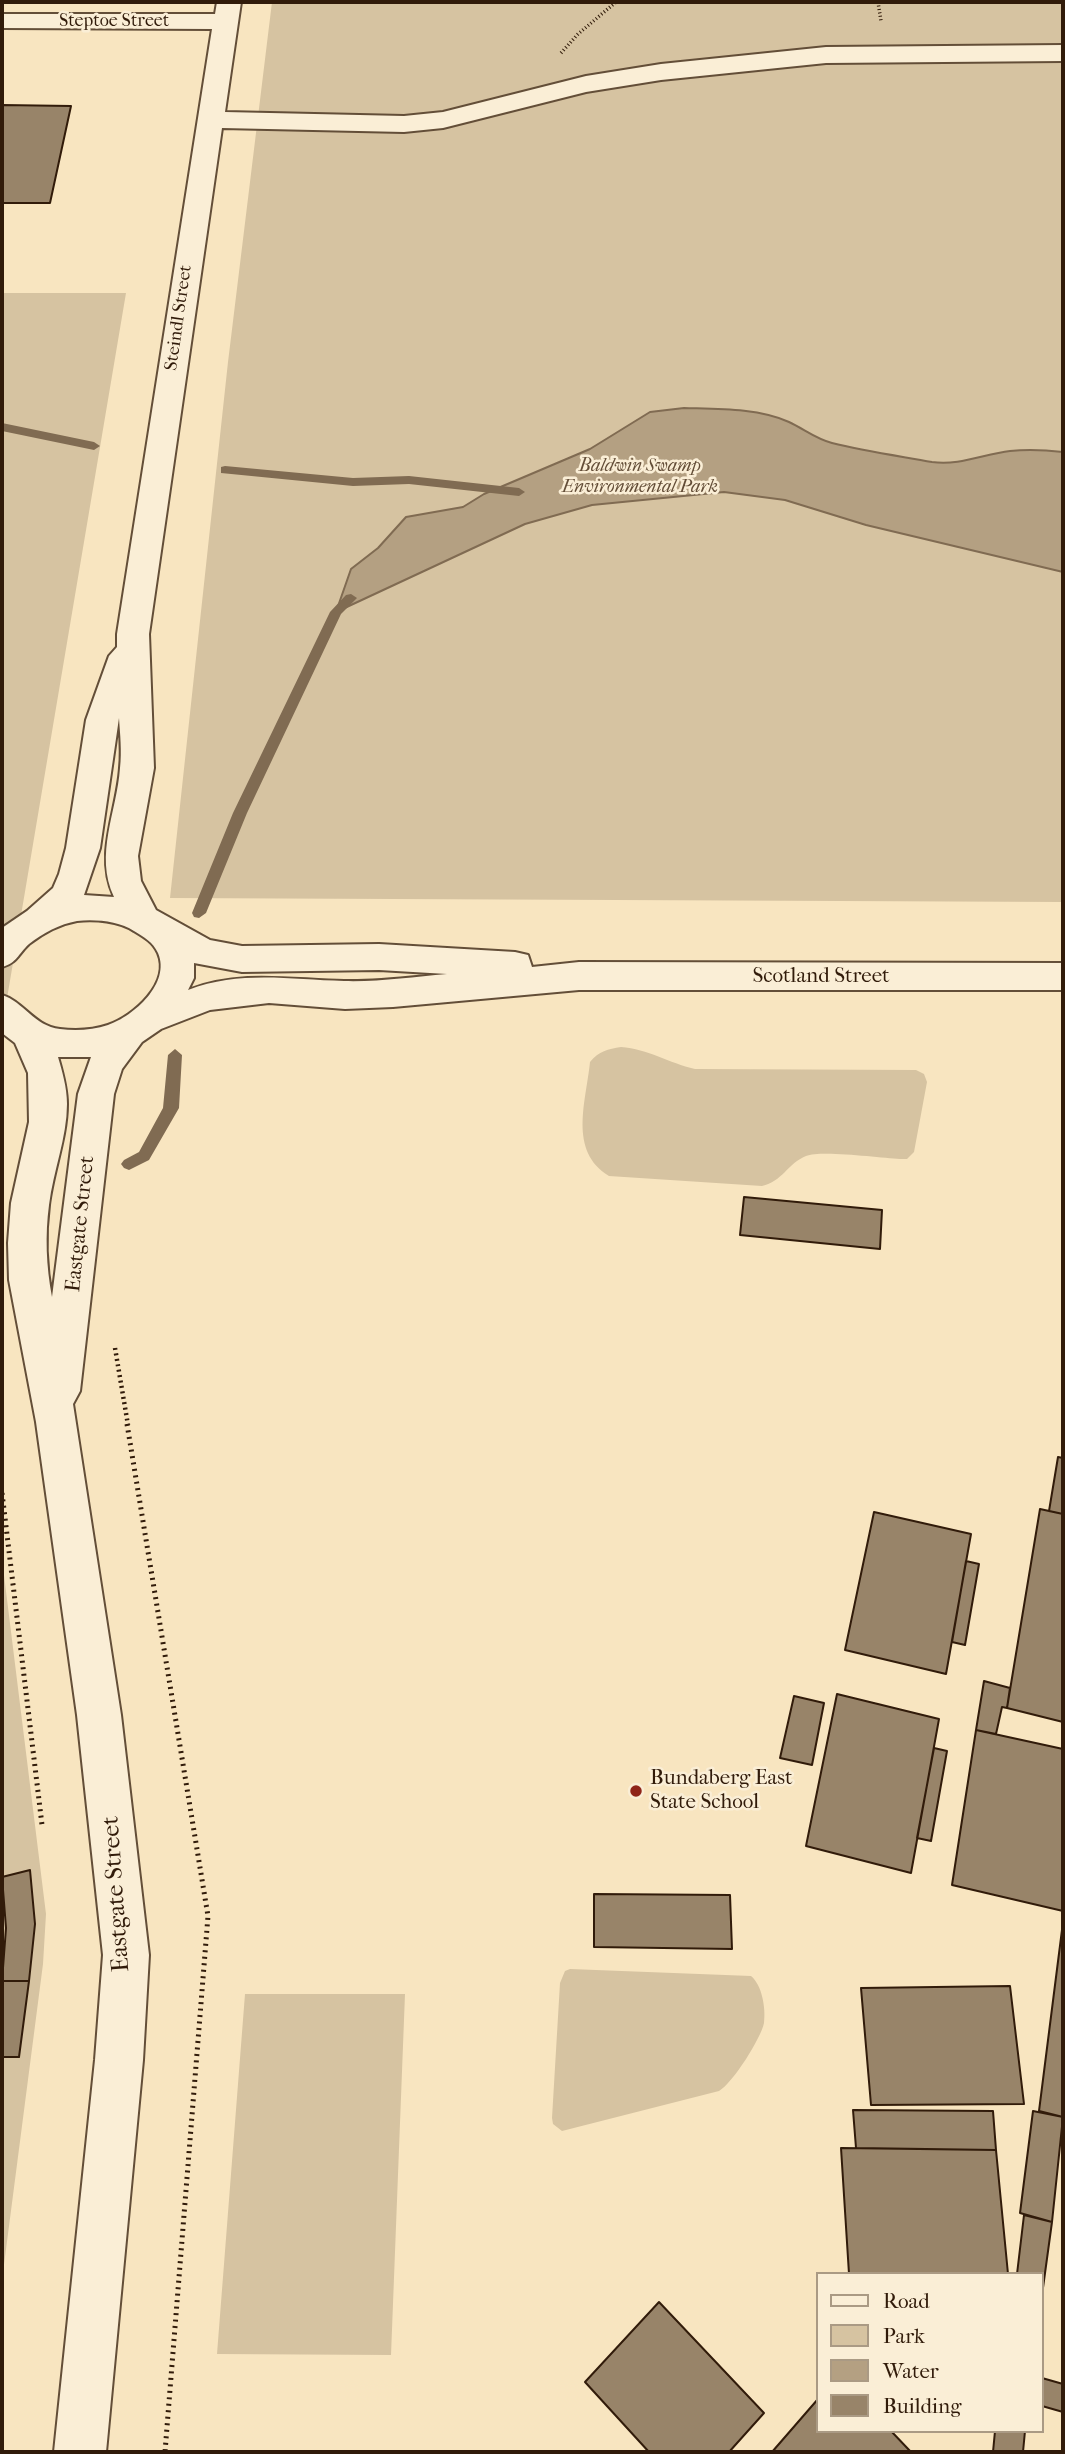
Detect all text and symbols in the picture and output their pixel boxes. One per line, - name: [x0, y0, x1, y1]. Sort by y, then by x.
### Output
- street label: Steptoe Street: [59, 11, 169, 33]
- street label: Steindl Street: [161, 264, 197, 372]
- park label: Baldwin Swamp Environmental Park: [562, 456, 718, 498]
- street label: Scotland Street: [752, 964, 890, 990]
- street label: Eastgate Street: [61, 1155, 101, 1293]
- place label: Bundaberg East State School: [650, 1766, 793, 1816]
- marker: Bundaberg East State School: [628, 1783, 644, 1799]
- street label: Eastgate Street: [97, 1815, 137, 1973]
- legend: [816, 2272, 1044, 2433]
- text: Road: [883, 2289, 930, 2313]
- text: Park: [883, 2324, 925, 2348]
- text: Water: [883, 2359, 939, 2383]
- text: Building: [883, 2394, 961, 2418]

